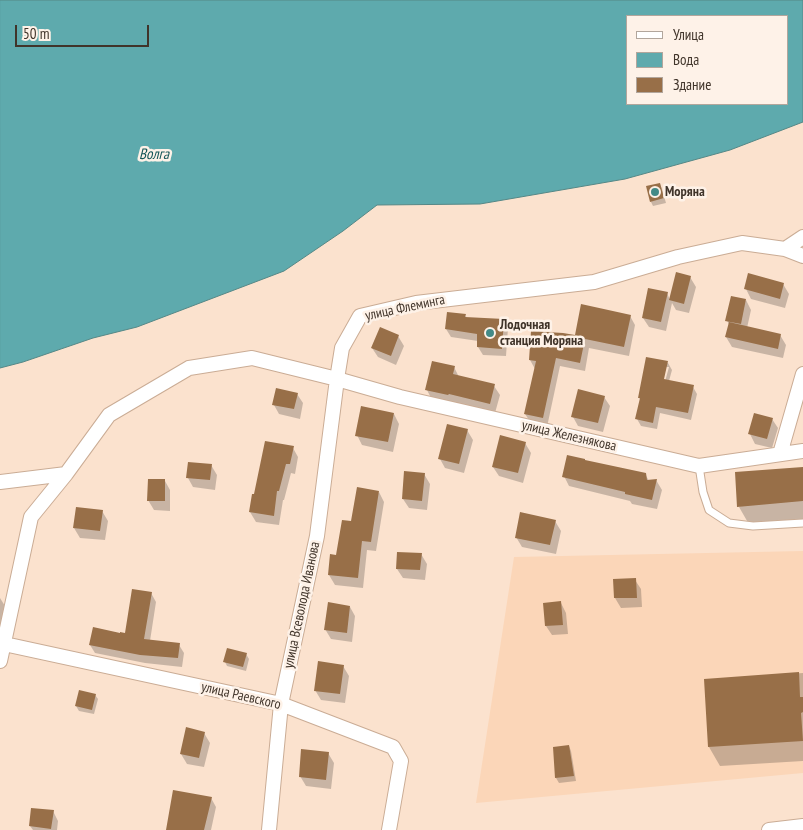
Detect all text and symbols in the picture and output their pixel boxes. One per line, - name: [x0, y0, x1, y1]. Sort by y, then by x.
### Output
- scale bar: [18, 15, 151, 47]
- legend: [626, 15, 788, 105]
- text: 50 m: [23, 24, 49, 43]
- text: Улица: [673, 25, 704, 44]
- text: Вода: [673, 50, 699, 69]
- text: Здание: [673, 75, 711, 94]
- water label: Волга: [139, 146, 169, 164]
- place label: Моряна: [665, 184, 705, 200]
- marker: Моряна: [649, 186, 661, 198]
- street label: улица Флеминга: [364, 291, 446, 325]
- place label: Лодочная станция Моряна: [500, 317, 583, 350]
- marker: Лодочная станция Моряна: [484, 327, 496, 339]
- street label: улица Железнякова: [520, 417, 618, 455]
- street label: улица Всеволода Иванова: [280, 540, 324, 670]
- street label: улица Раевского: [200, 679, 282, 713]

